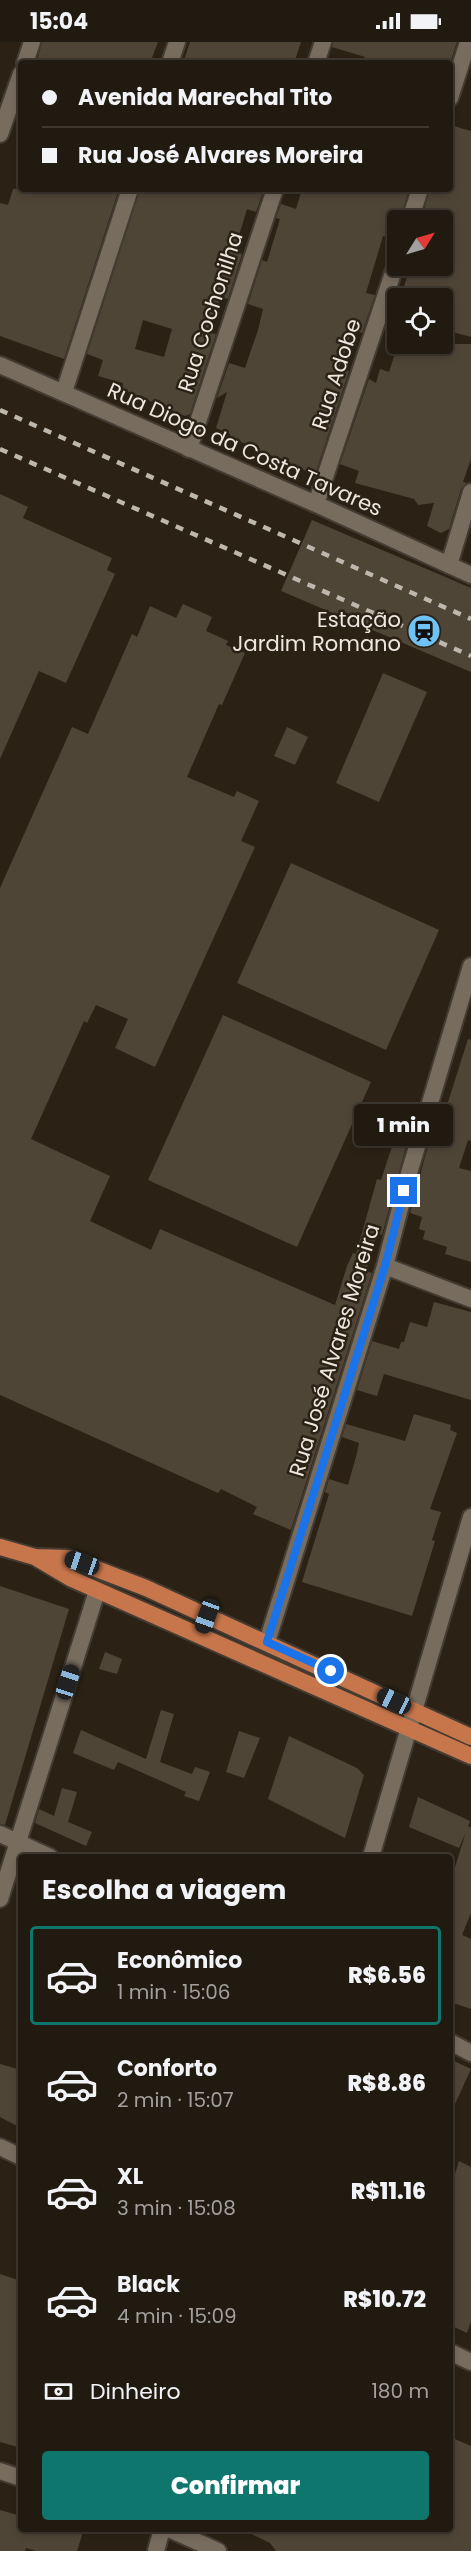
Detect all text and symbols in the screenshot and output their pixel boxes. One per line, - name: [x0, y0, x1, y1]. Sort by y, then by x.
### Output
- text: 15:04: [30, 6, 88, 37]
- text: Avenida Marechal Tito: [78, 82, 332, 113]
- text: Rua José Alvares Moreira: [78, 140, 363, 171]
- north arrow: [387, 210, 453, 276]
- map controls: [387, 210, 453, 354]
- street label: Rua Cochonilha: [170, 228, 250, 396]
- button: locate: [387, 288, 453, 354]
- street label: Rua Adobe: [304, 315, 368, 433]
- street label: Rua Diogo da Costa Tavares: [103, 375, 387, 523]
- place label: Estação Jardim Romano: [232, 605, 401, 658]
- station icon: Estação Jardim Romano: [406, 613, 442, 649]
- callout: 1 min: [354, 1104, 454, 1146]
- text: 1 min: [377, 1111, 430, 1139]
- route end: [390, 1177, 417, 1204]
- street label: Rua José Alvares Moreira: [282, 1220, 386, 1480]
- car: [62, 1549, 102, 1577]
- car: [192, 1596, 222, 1636]
- route start: [317, 1657, 344, 1684]
- car: [54, 1662, 82, 1702]
- car: [374, 1685, 414, 1717]
- text: Escolha a viagem: [42, 1871, 286, 1908]
- text: Econômico: [117, 1945, 242, 1976]
- icon: car: [45, 1949, 99, 2003]
- text: R$6.56: [348, 1960, 426, 1991]
- text: 1 min · 15:06: [117, 1978, 230, 2006]
- text: Conforto: [117, 2053, 217, 2084]
- icon: car: [45, 2057, 99, 2111]
- text: R$8.86: [348, 2068, 426, 2099]
- text: 2 min · 15:07: [117, 2086, 234, 2114]
- text: XL: [117, 2161, 143, 2192]
- icon: car: [45, 2165, 99, 2219]
- text: R$11.16: [351, 2176, 426, 2207]
- text: 3 min · 15:08: [117, 2194, 236, 2222]
- text: Black: [117, 2269, 180, 2300]
- icon: car: [45, 2273, 99, 2327]
- text: R$10.72: [343, 2284, 426, 2315]
- text: 4 min · 15:09: [117, 2302, 237, 2330]
- icon: cash: [42, 2375, 75, 2408]
- text: Dinheiro: [90, 2376, 180, 2407]
- text: 180 m: [371, 2377, 429, 2405]
- button: Confirmar: [42, 2451, 429, 2520]

